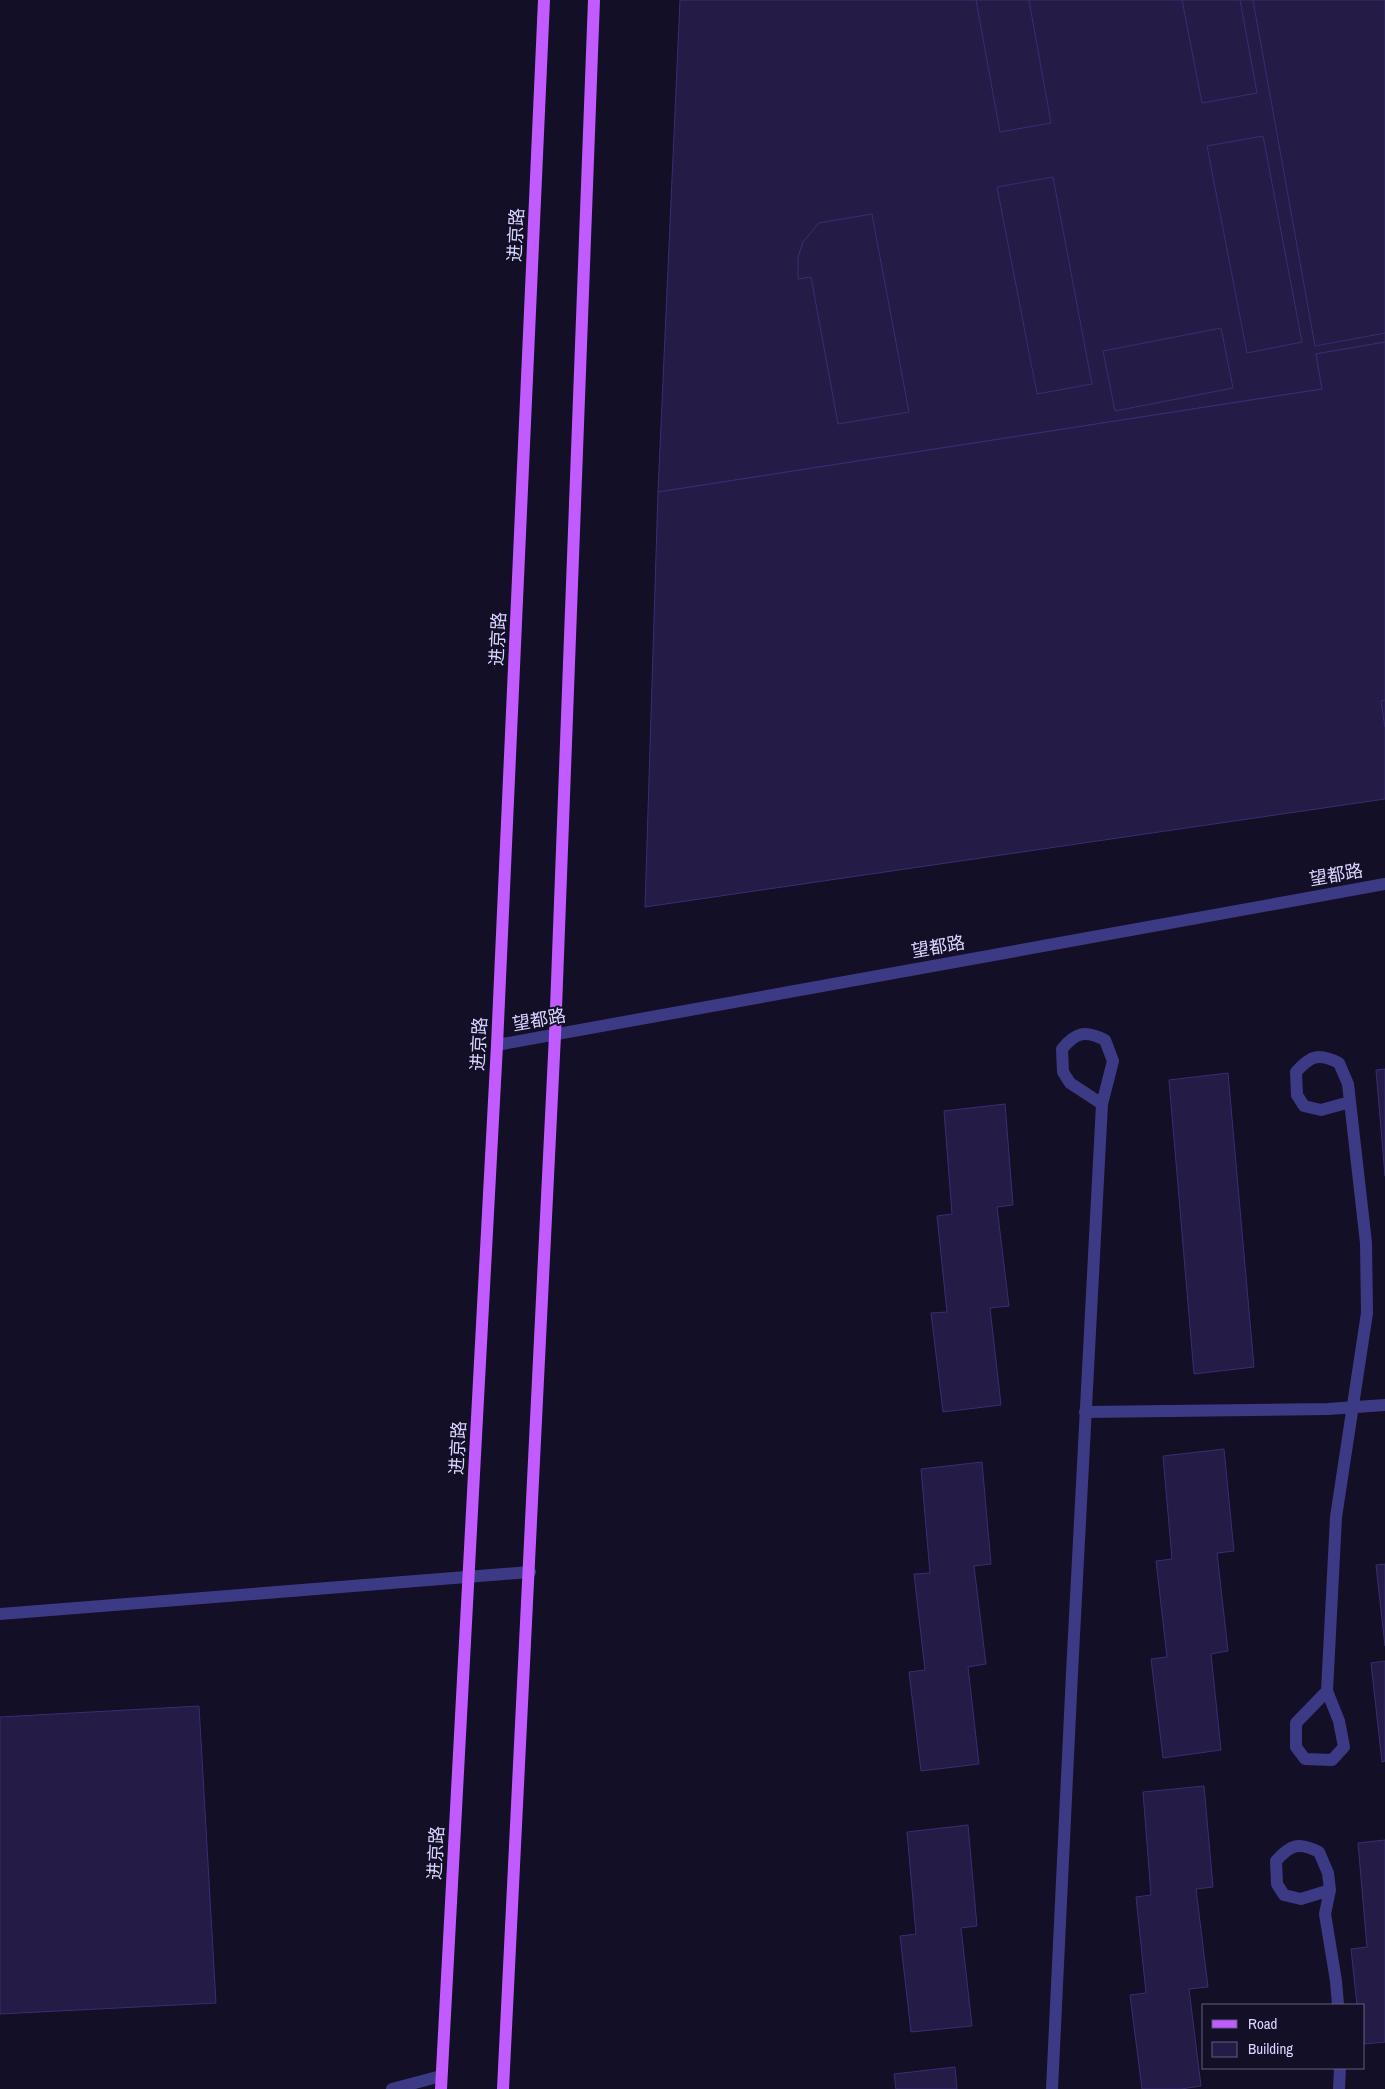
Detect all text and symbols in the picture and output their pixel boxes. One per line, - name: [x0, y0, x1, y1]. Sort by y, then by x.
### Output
- street label: 进京路: [502, 207, 529, 263]
- street label: 进京路: [484, 611, 511, 667]
- street label: 望都路: [1307, 858, 1365, 892]
- street label: 望都路: [909, 930, 967, 964]
- street label: 望都路: [510, 1003, 568, 1037]
- street label: 进京路: [465, 1016, 492, 1072]
- street label: 进京路: [444, 1420, 471, 1476]
- street label: 进京路: [422, 1825, 449, 1881]
- legend: [1202, 2004, 1365, 2069]
- text: Road: [1248, 2013, 1277, 2034]
- text: Building: [1248, 2038, 1293, 2059]

